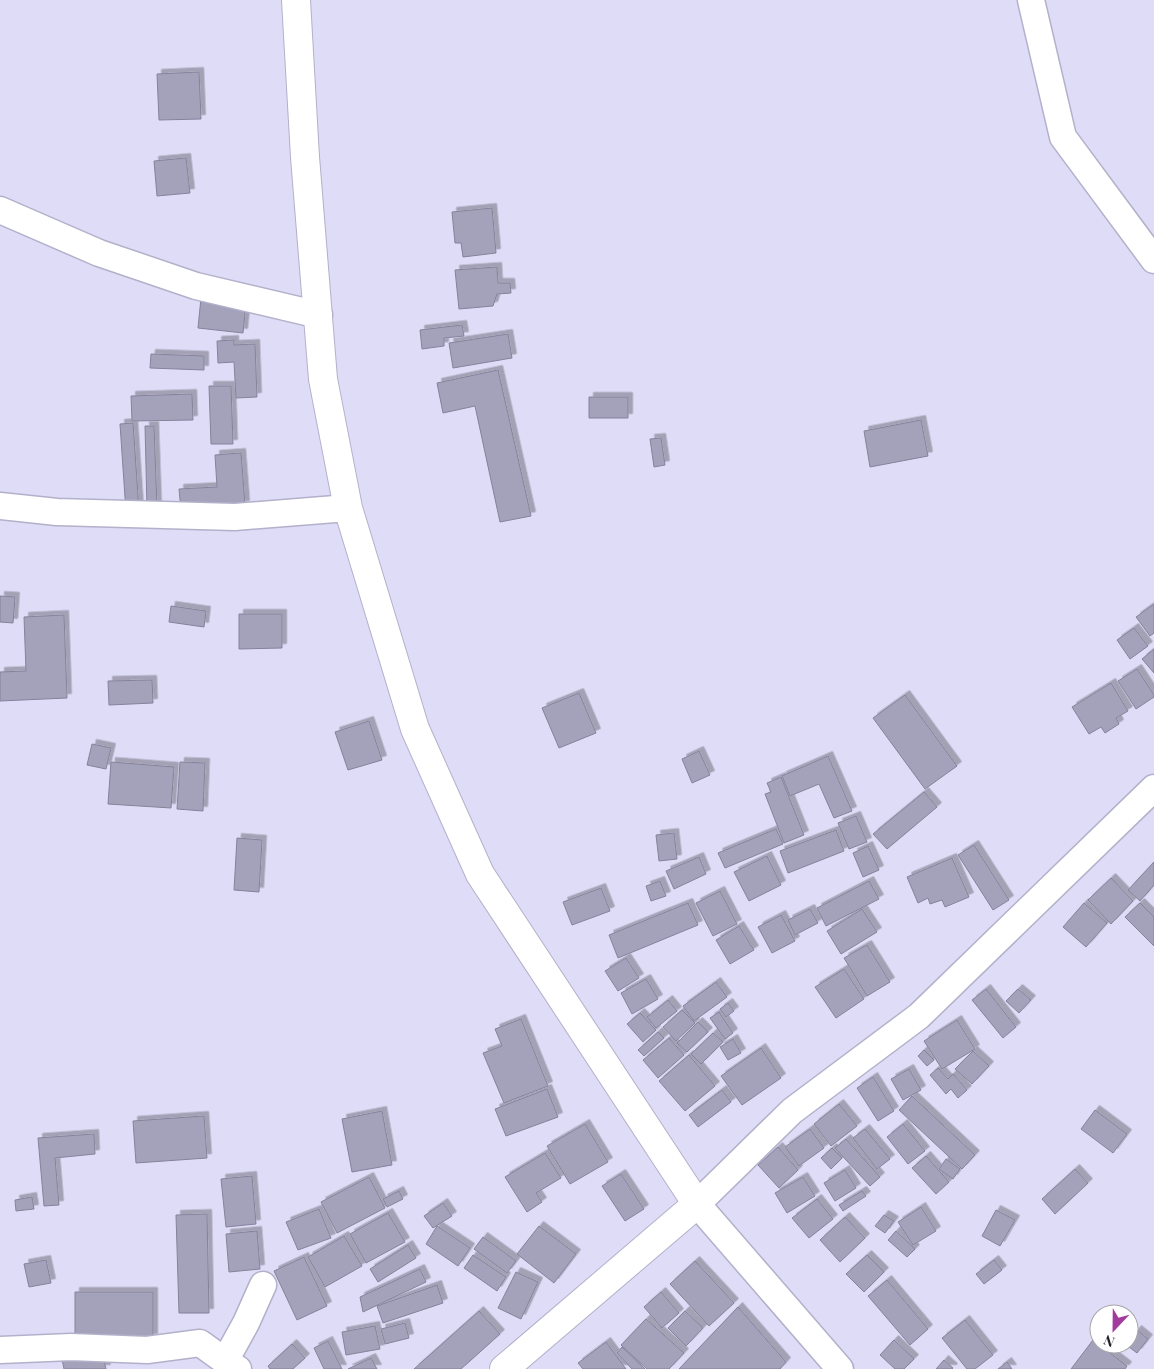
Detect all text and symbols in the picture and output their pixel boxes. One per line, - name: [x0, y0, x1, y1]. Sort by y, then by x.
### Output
- north arrow: [1089, 1304, 1139, 1354]
- text: N: [1101, 1331, 1117, 1352]

